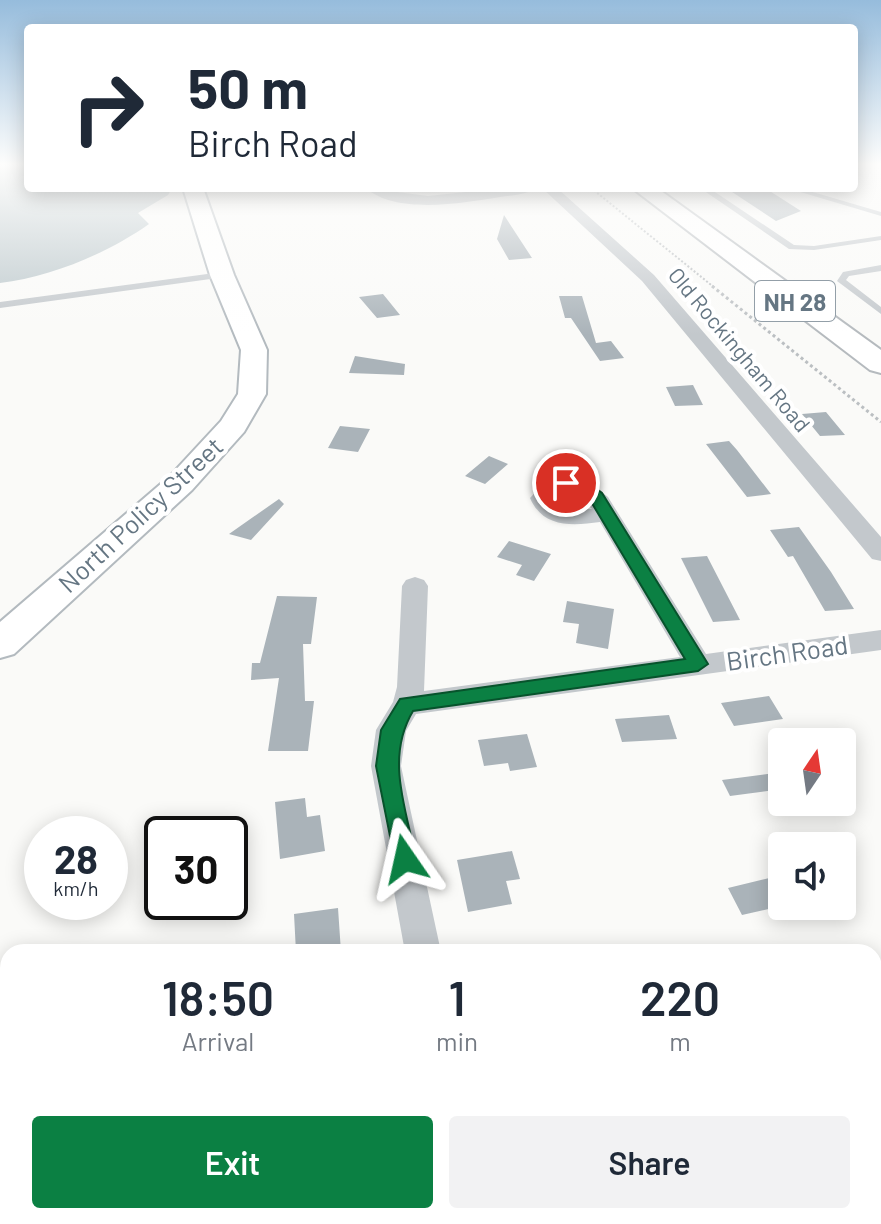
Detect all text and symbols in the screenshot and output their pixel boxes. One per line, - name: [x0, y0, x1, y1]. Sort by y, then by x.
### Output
- text: 50 m: [188, 53, 308, 120]
- icon: right: [56, 56, 160, 160]
- text: Birch Road: [188, 121, 358, 164]
- street label: Old Rockingham Road: [664, 262, 816, 436]
- road number: NH 28: [755, 281, 835, 321]
- street label: North Policy Street: [51, 430, 229, 598]
- pin: [532, 449, 600, 517]
- icon: arrive: [544, 461, 588, 505]
- street label: Birch Road: [724, 628, 850, 676]
- north arrow: [768, 728, 856, 816]
- map controls: [768, 728, 856, 920]
- speed limit sign: 30: [144, 816, 248, 920]
- position arrow: [363, 817, 447, 901]
- button: sound: [768, 832, 856, 920]
- text: 28: [54, 834, 98, 882]
- text: km/h: [53, 876, 99, 900]
- text: 18:50: [162, 968, 274, 1026]
- text: 1: [449, 968, 466, 1026]
- text: 220: [640, 968, 720, 1026]
- text: Arrival: [182, 1025, 254, 1056]
- text: min: [436, 1025, 478, 1056]
- text: m: [669, 1025, 691, 1056]
- button: Exit: [32, 1116, 433, 1208]
- button: Share: [449, 1116, 850, 1208]

